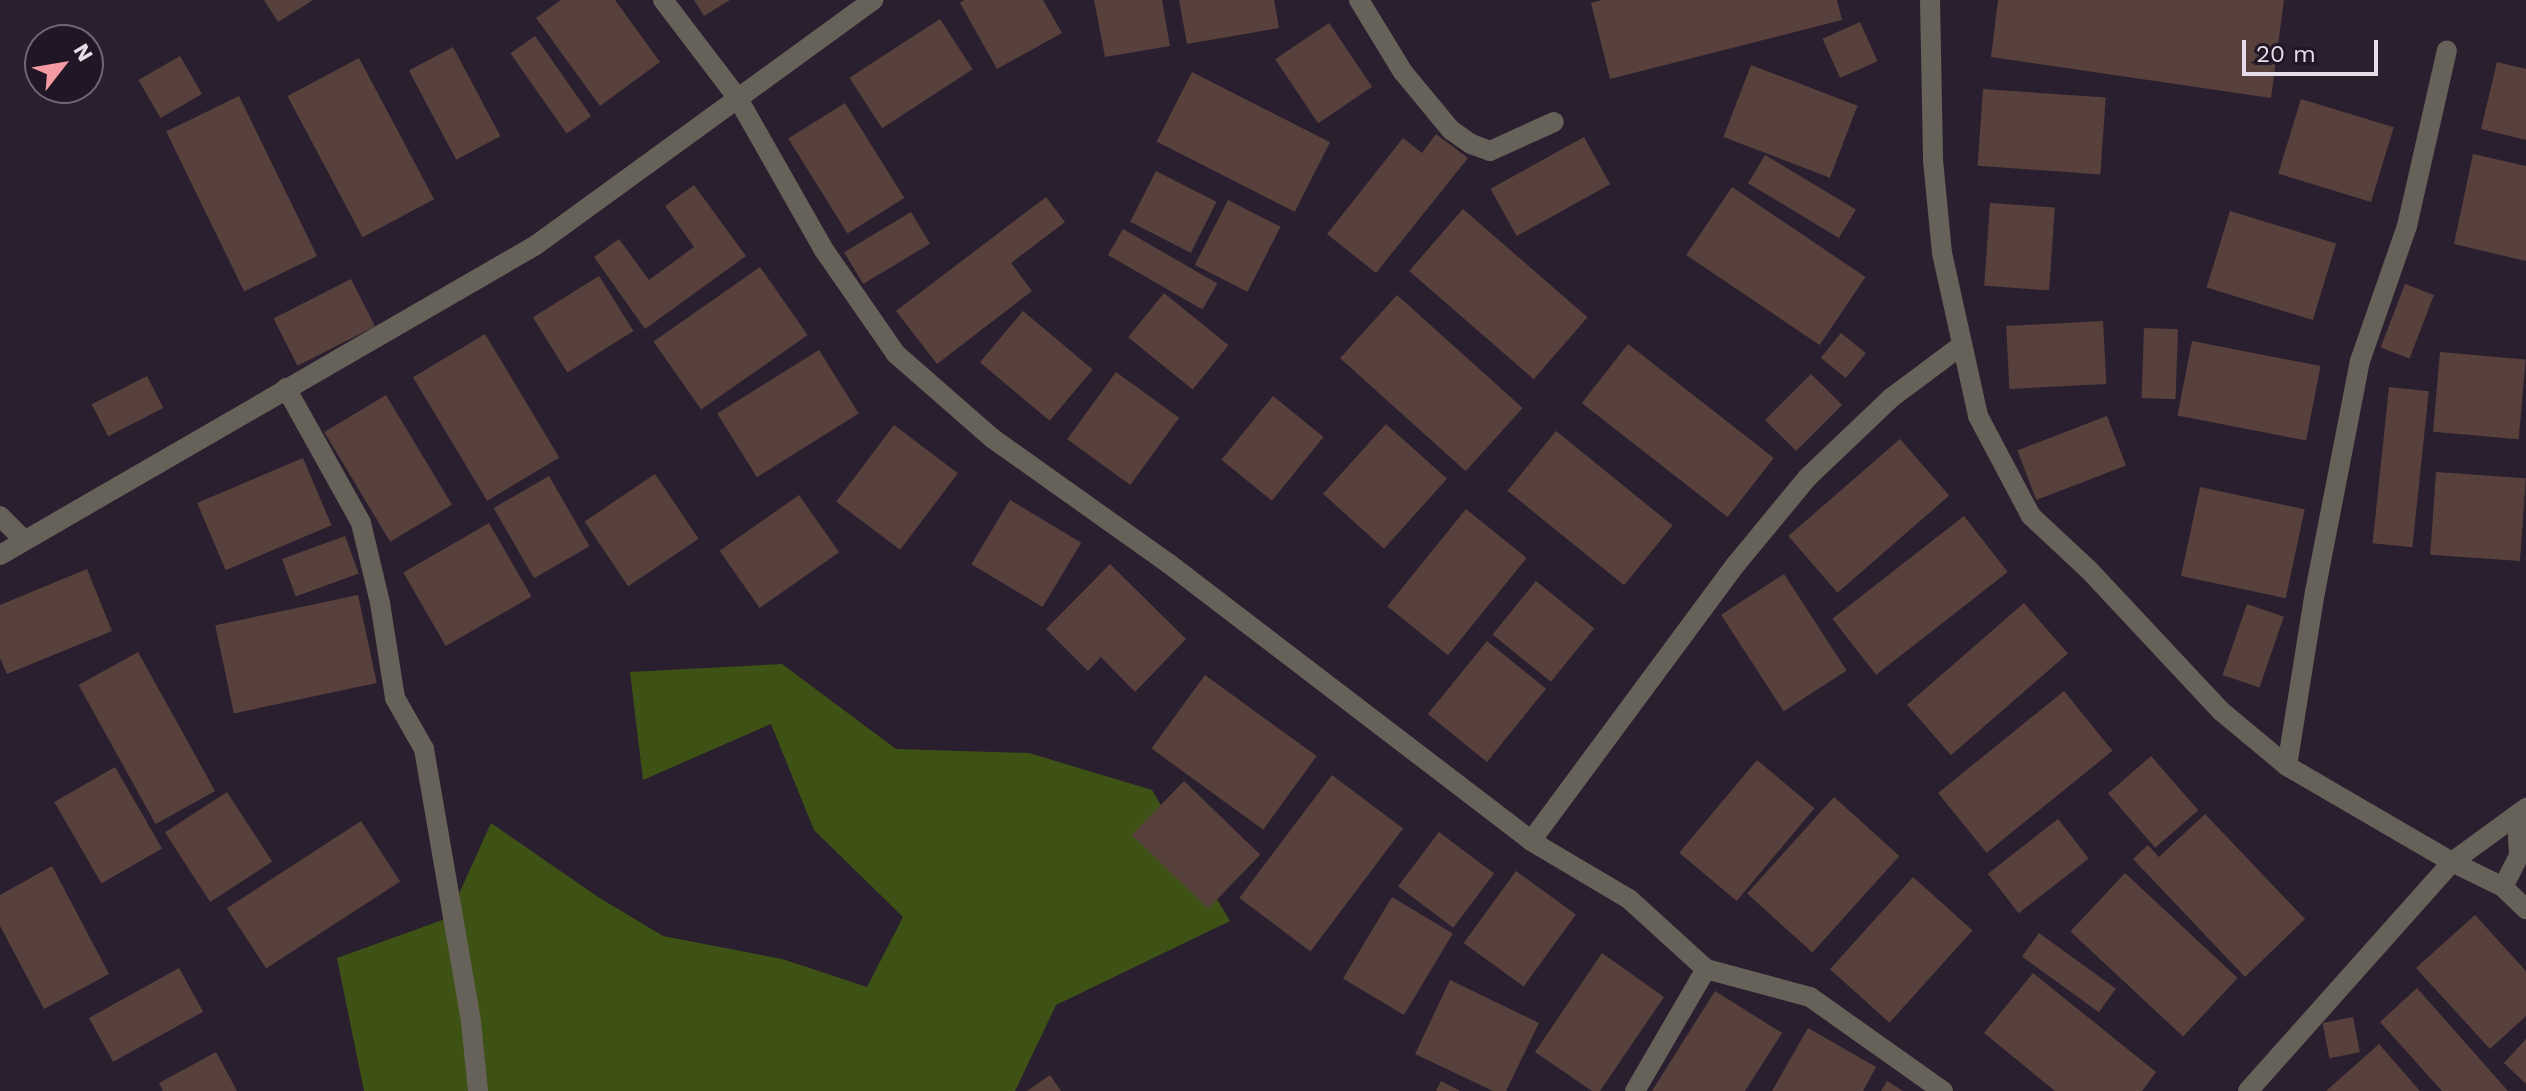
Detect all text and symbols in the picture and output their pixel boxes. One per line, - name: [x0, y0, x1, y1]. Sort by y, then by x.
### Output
- north arrow: [24, 24, 104, 104]
- scale bar: [2246, 24, 2382, 74]
- text: N: [68, 39, 98, 66]
- text: 20 m: [2256, 40, 2316, 68]

